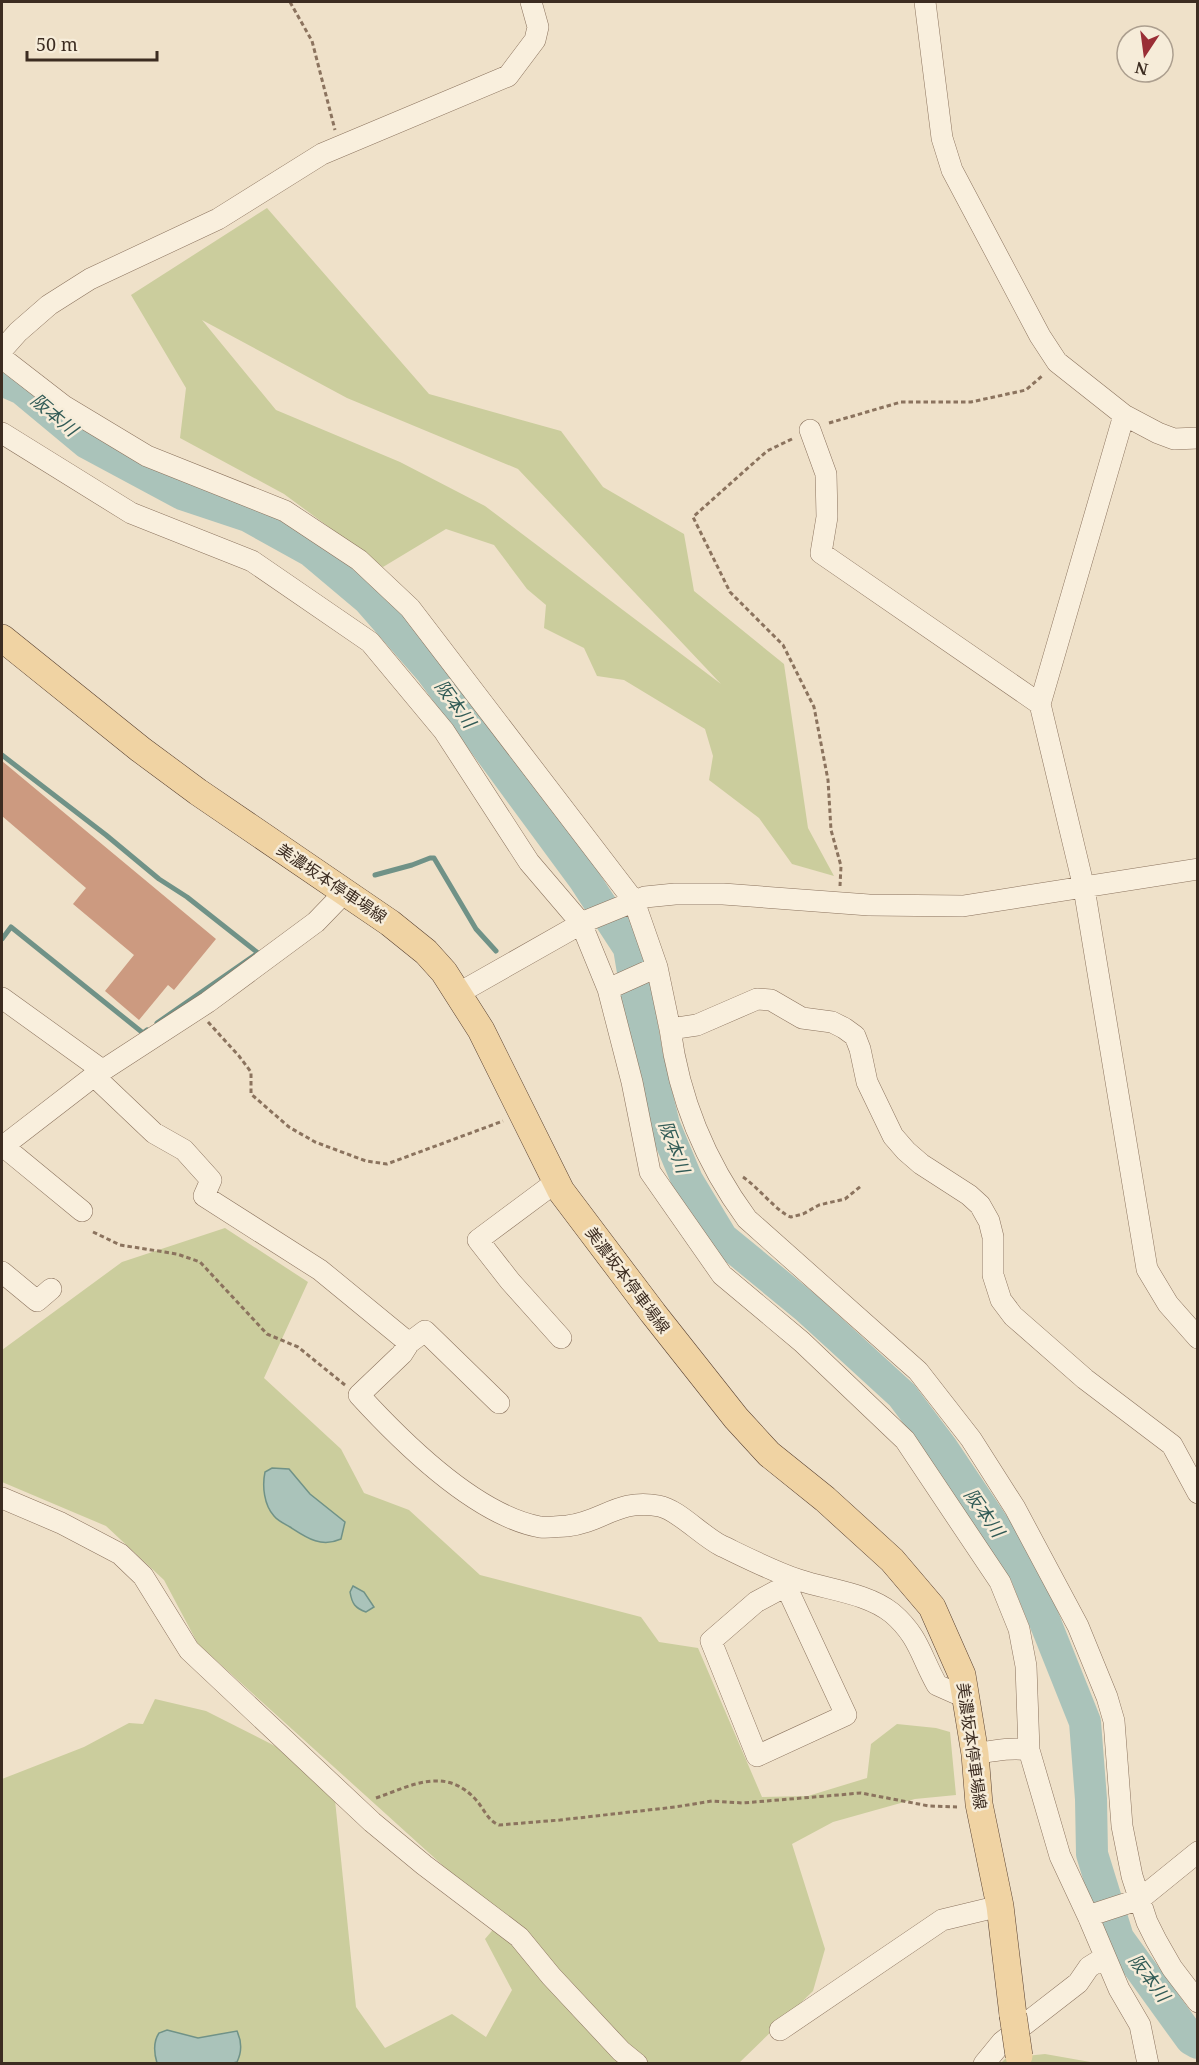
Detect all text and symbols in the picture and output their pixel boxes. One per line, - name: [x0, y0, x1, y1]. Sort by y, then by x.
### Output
- scale bar: [27, 24, 158, 62]
- north arrow: [1115, 24, 1175, 84]
- text: 50 m: [36, 32, 78, 56]
- text: N: [1133, 56, 1150, 81]
- water label: 阪本川: [26, 388, 85, 442]
- water label: 阪本川: [430, 675, 483, 734]
- street label: 美濃坂本停車場線: [273, 838, 391, 928]
- water label: 阪本川: [654, 1117, 697, 1178]
- street label: 美濃坂本停車場線: [581, 1222, 675, 1338]
- water label: 阪本川: [960, 1483, 1011, 1543]
- street label: 美濃坂本停車場線: [952, 1681, 992, 1811]
- water label: 阪本川: [1124, 1949, 1177, 2008]

